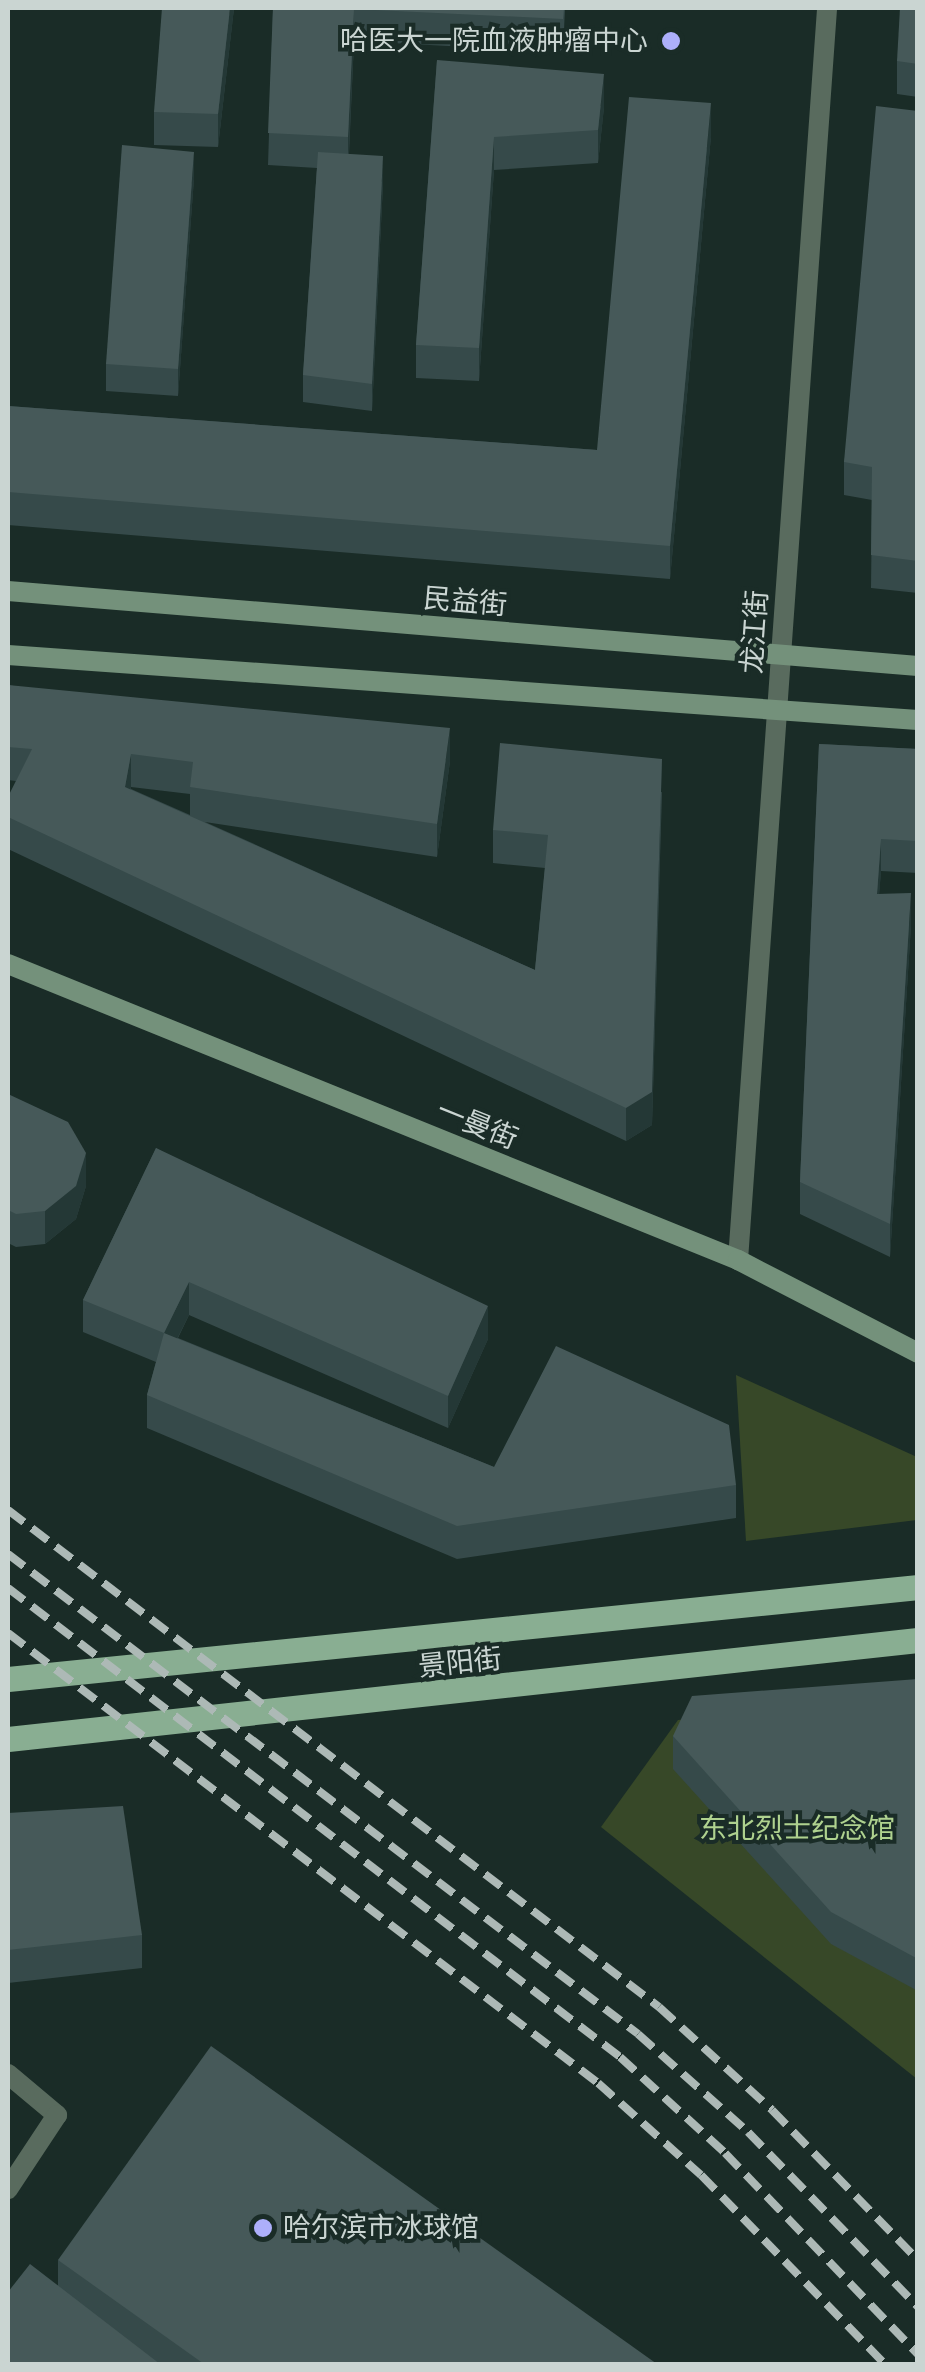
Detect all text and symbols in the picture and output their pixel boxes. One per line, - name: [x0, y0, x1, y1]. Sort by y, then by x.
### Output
- place label: 哈医大一院血液肿瘤中心: [340, 24, 648, 58]
- marker: 哈医大一院血液肿瘤中心: [658, 28, 684, 54]
- street label: 民益街: [422, 582, 508, 622]
- street label: 龙江街: [735, 589, 775, 675]
- street label: 一曼街: [432, 1094, 522, 1156]
- street label: 景阳街: [416, 1642, 504, 1684]
- park label: 东北烈士纪念馆: [699, 1812, 895, 1846]
- place label: 哈尔滨市冰球馆: [283, 2211, 479, 2245]
- marker: 哈尔滨市冰球馆: [252, 2217, 274, 2239]

